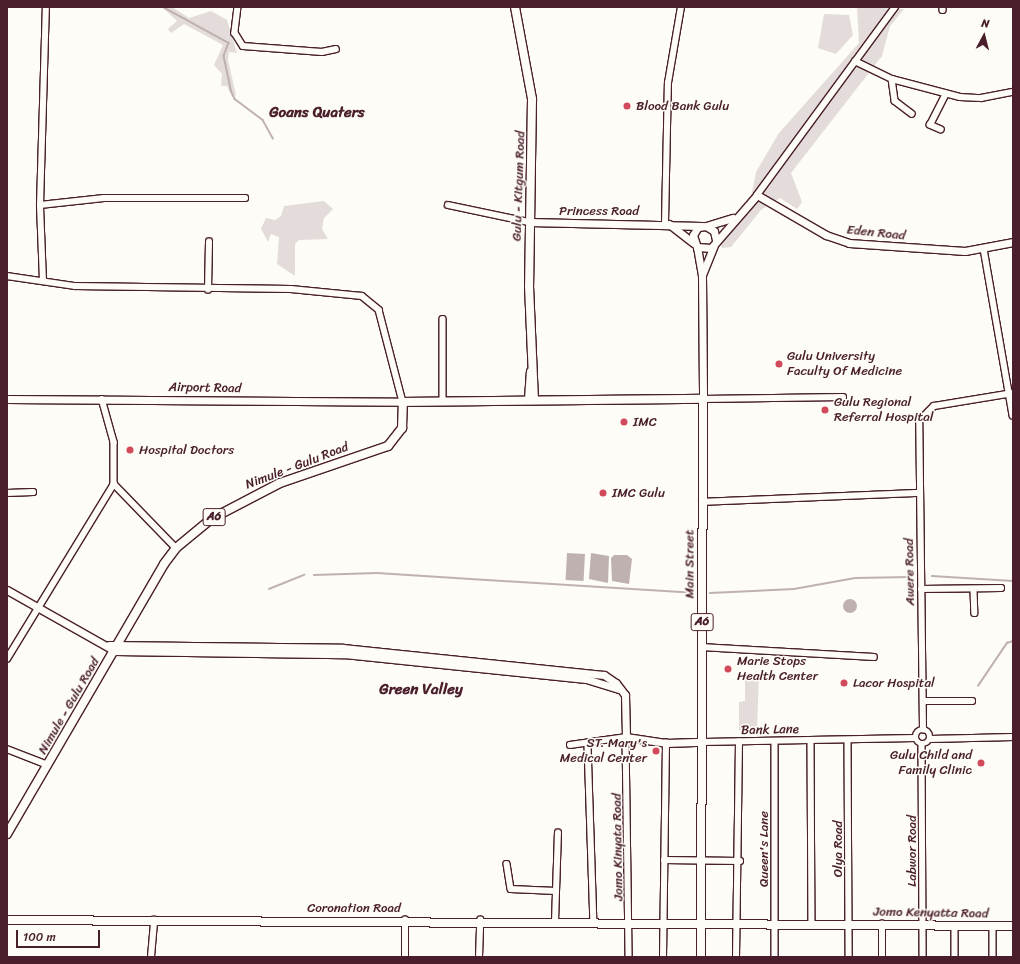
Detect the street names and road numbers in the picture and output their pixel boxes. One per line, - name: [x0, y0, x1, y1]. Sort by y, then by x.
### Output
- street label: Gulu - Kitgum Road: [509, 131, 529, 241]
- street label: Princess Road: [559, 203, 639, 219]
- street label: Eden Road: [846, 222, 906, 244]
- street label: Airport Road: [168, 380, 242, 396]
- street label: Nimule - Gulu Road: [243, 439, 351, 493]
- road number: A6: [202, 507, 226, 527]
- street label: Main Street: [682, 530, 698, 598]
- street label: Awere Road: [902, 538, 918, 606]
- road number: A6: [690, 612, 714, 632]
- street label: Nimule - Gulu Road: [35, 655, 103, 757]
- street label: Bank Lane: [741, 722, 799, 738]
- street label: Jomo Kinyata Road: [609, 793, 627, 901]
- street label: Queen's Lane: [756, 811, 772, 887]
- street label: Labwor Road: [904, 815, 920, 887]
- street label: Olya Road: [830, 821, 846, 877]
- street label: Coronation Road: [307, 900, 401, 916]
- street label: Jomo Kenyatta Road: [873, 904, 989, 922]

